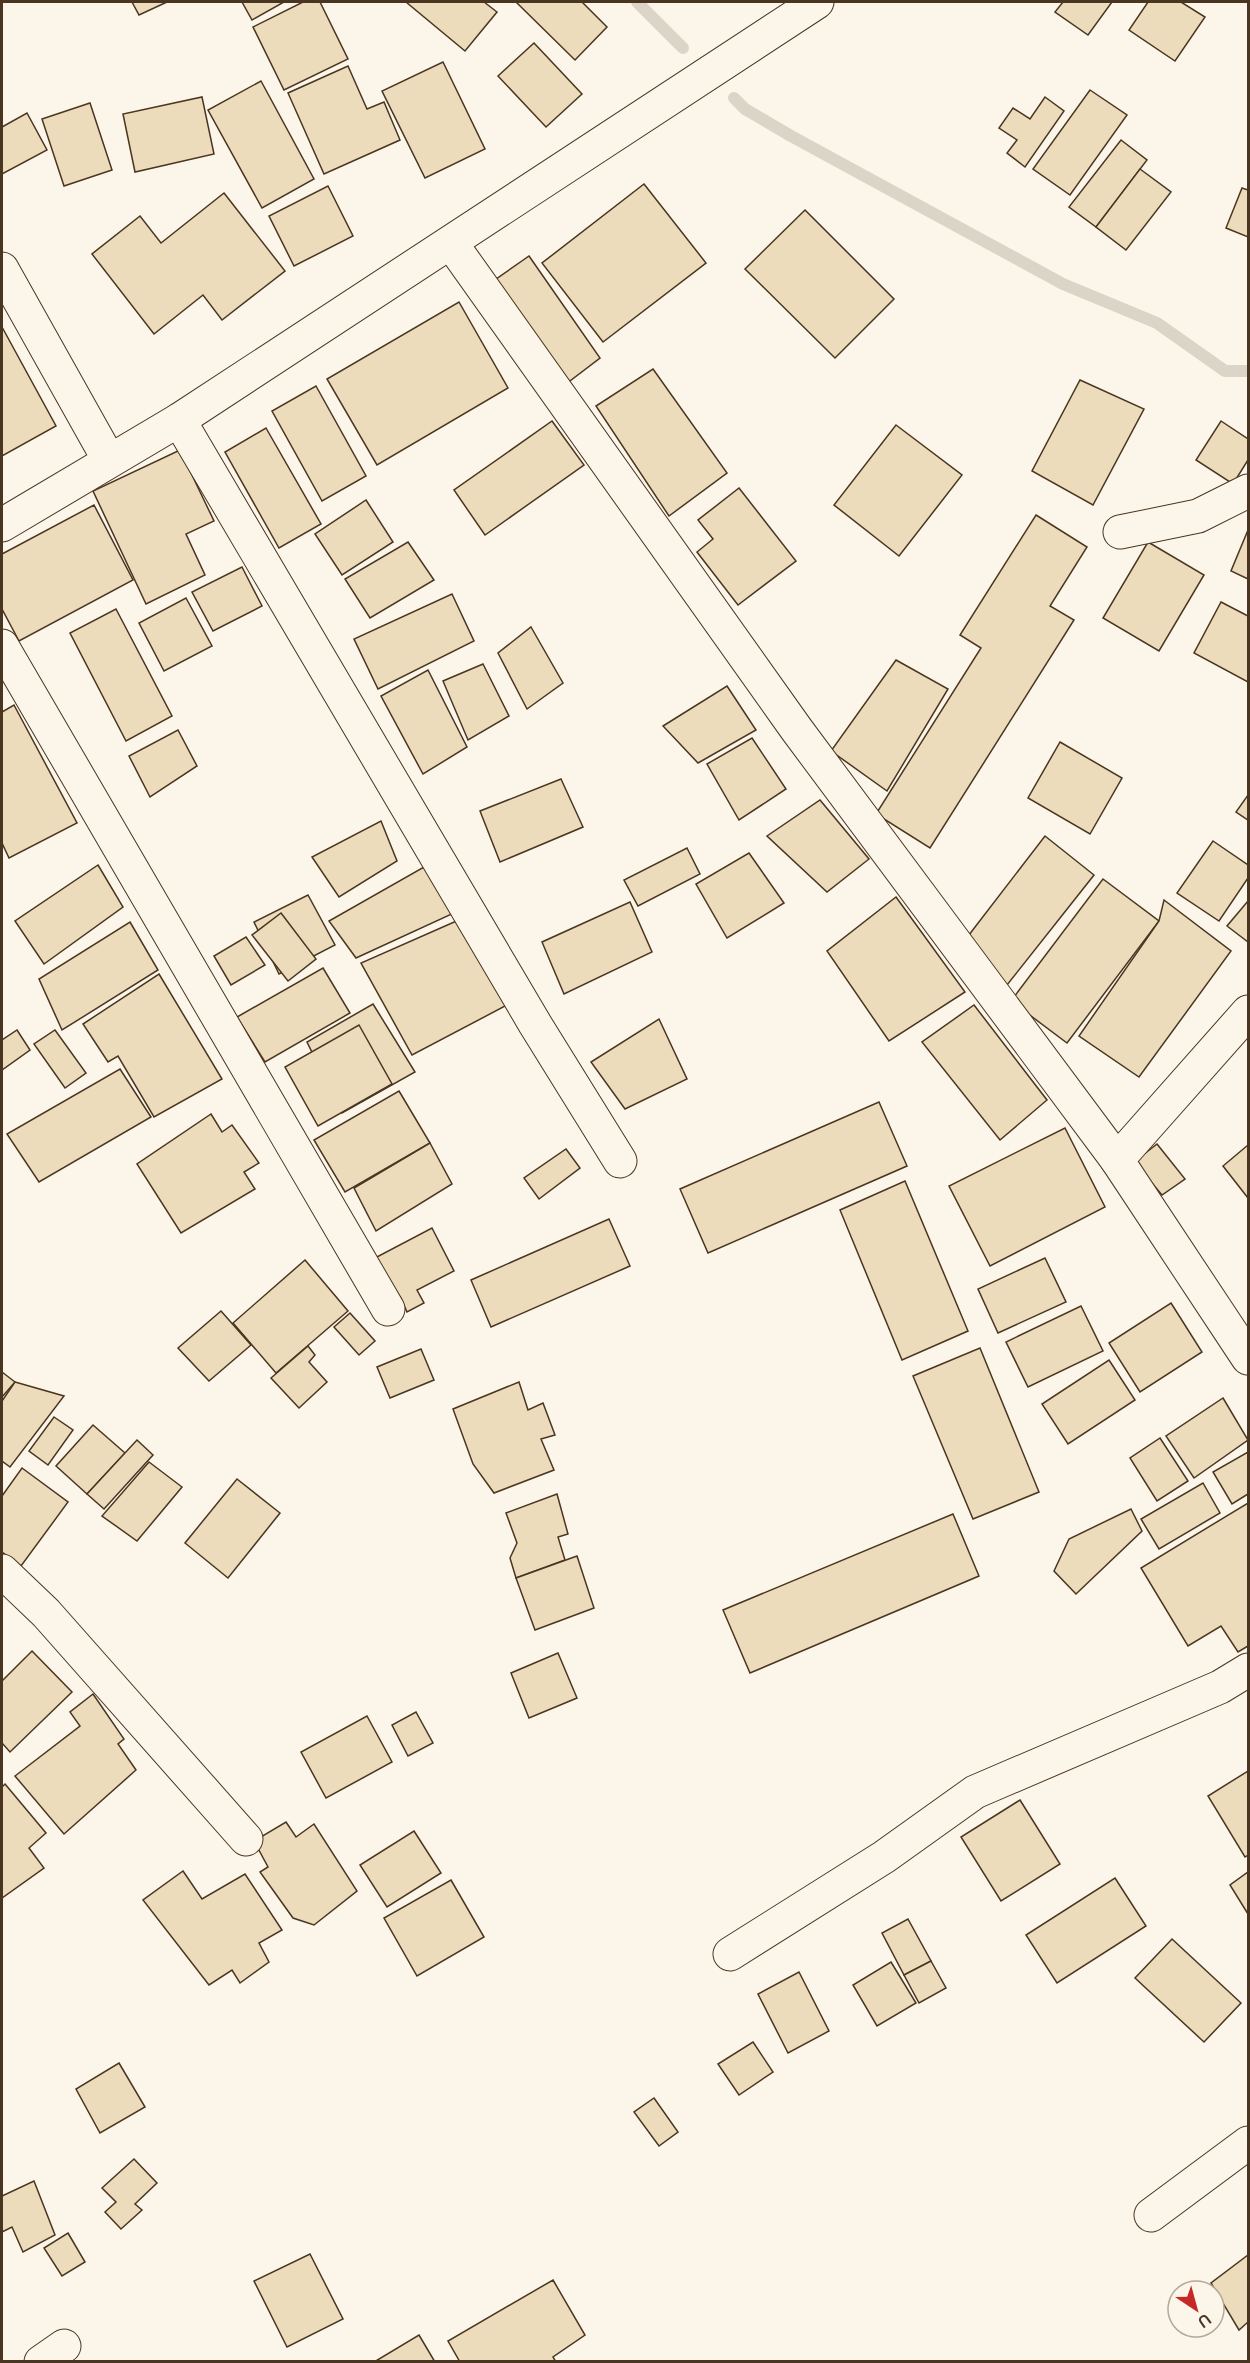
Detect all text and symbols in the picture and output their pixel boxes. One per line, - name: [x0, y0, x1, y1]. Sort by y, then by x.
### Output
- north arrow: [1166, 2279, 1226, 2339]
- text: U: [1194, 2310, 1215, 2333]

